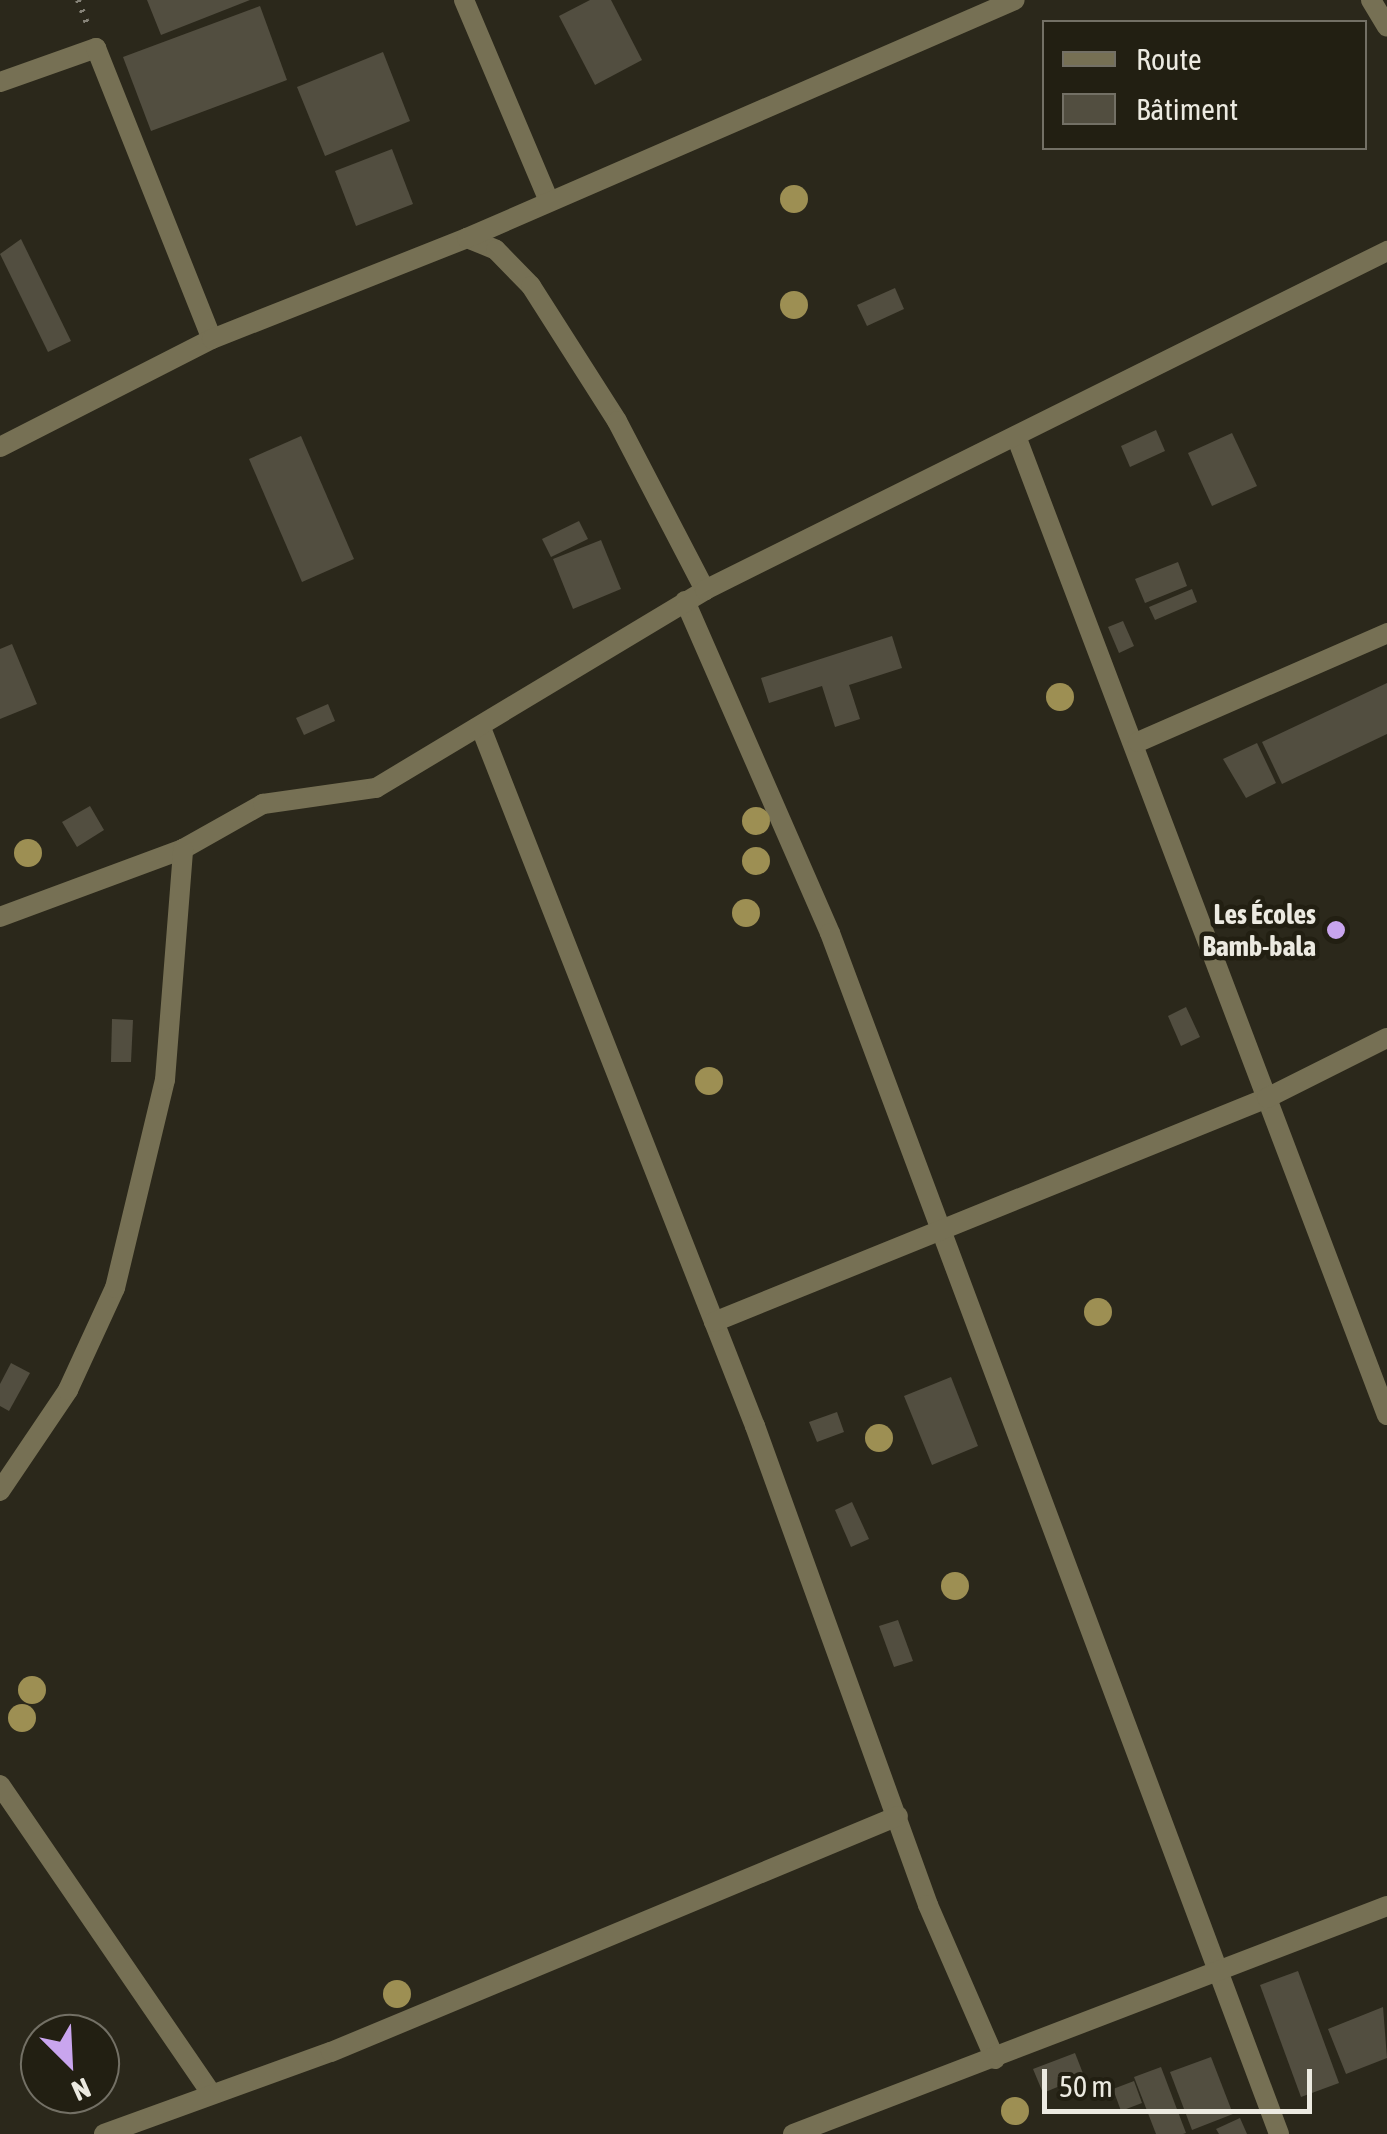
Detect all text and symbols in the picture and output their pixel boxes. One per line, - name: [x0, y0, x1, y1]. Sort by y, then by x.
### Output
- legend: [1042, 20, 1367, 150]
- text: Route: [1136, 42, 1202, 76]
- text: Bâtiment: [1136, 92, 1238, 126]
- place label: Les Écoles Bamb-bala: [1203, 897, 1316, 963]
- marker: Les Écoles Bamb-bala: [1325, 919, 1347, 941]
- north arrow: [20, 2014, 120, 2114]
- scale bar: [1047, 2049, 1317, 2111]
- text: 50 m: [1059, 2069, 1113, 2103]
- text: N: [67, 2072, 95, 2108]

